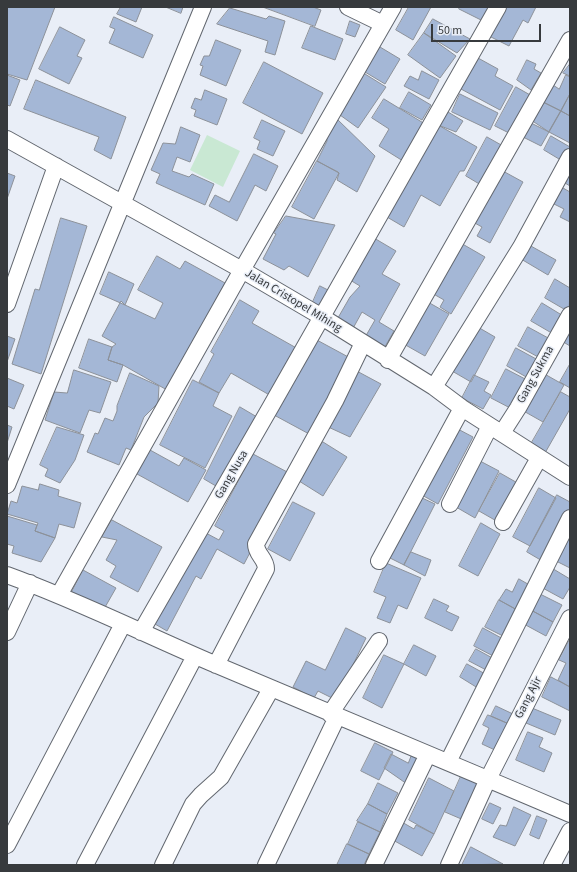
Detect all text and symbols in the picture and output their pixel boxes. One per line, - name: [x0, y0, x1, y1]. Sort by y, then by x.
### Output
- scale bar: [433, 16, 543, 42]
- text: 50 m: [438, 22, 462, 39]
- street label: Jalan Cristopel Mihing: [242, 266, 344, 336]
- street label: Gang Sukma: [514, 344, 558, 406]
- street label: Gang Nusa: [212, 448, 252, 502]
- street label: Gang Ajir: [512, 675, 546, 721]

